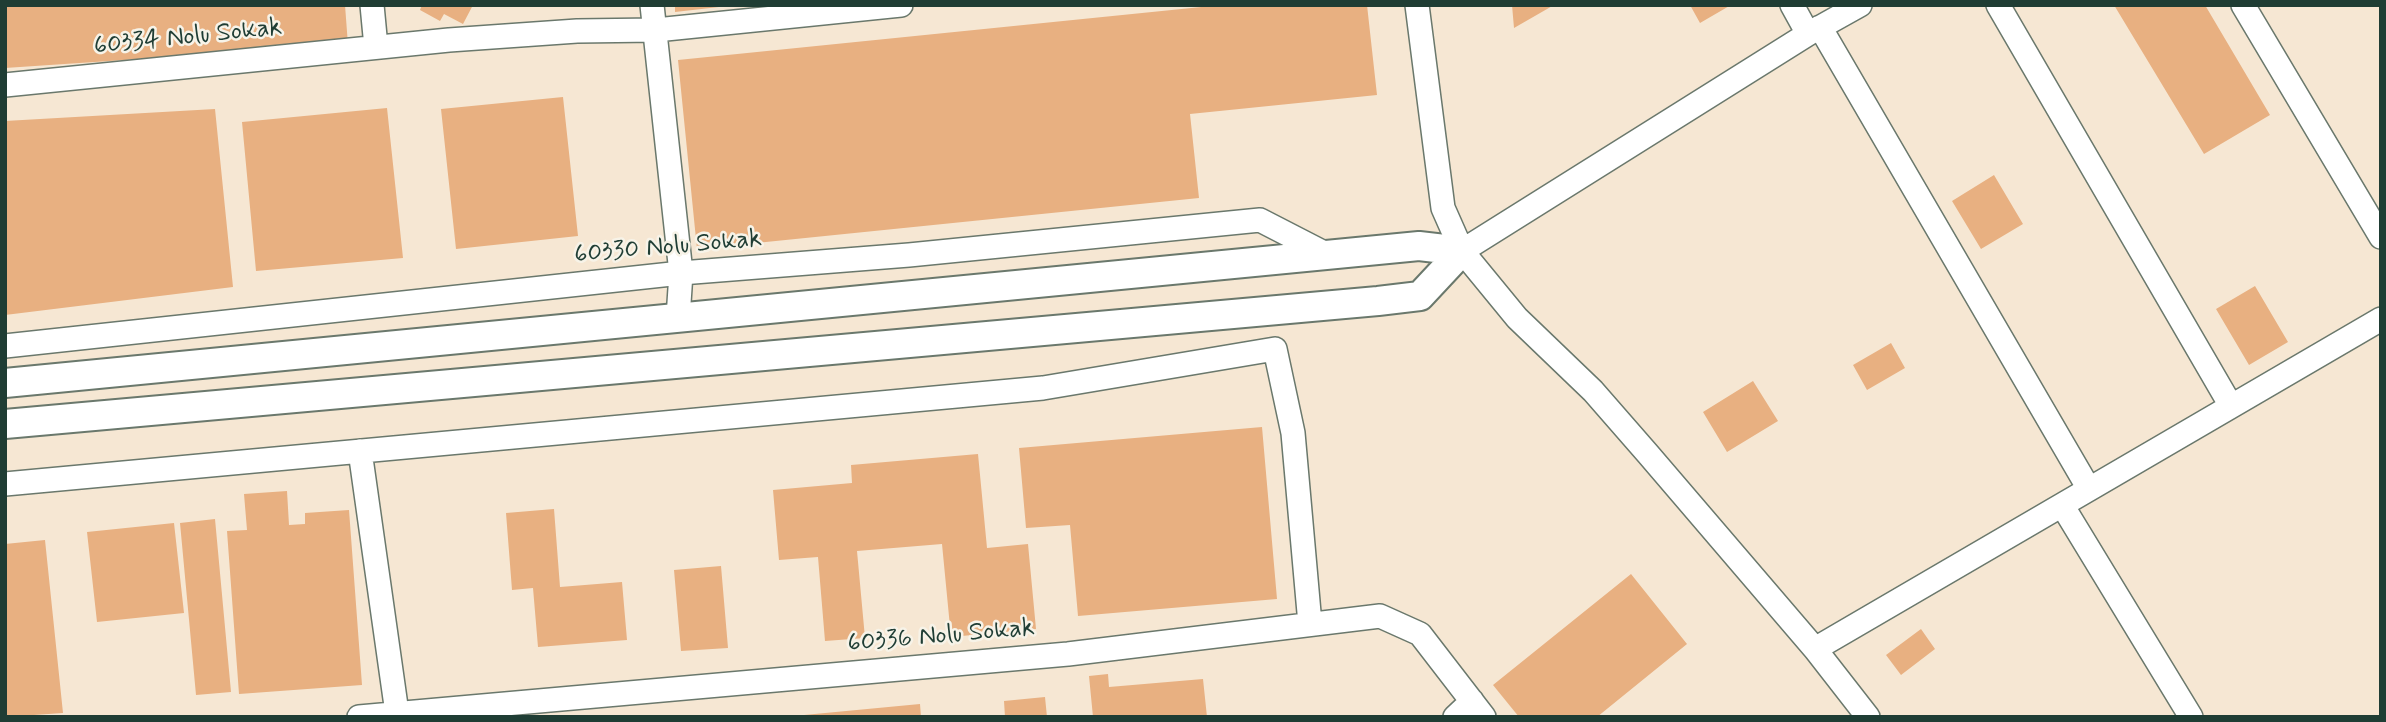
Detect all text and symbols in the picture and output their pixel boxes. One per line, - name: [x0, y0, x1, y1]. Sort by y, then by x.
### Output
- street label: 60334 Nolu Sokak: [92, 13, 284, 63]
- street label: 60330 Nolu Sokak: [573, 224, 763, 272]
- street label: 60336 Nolu Sokak: [846, 613, 1036, 661]

